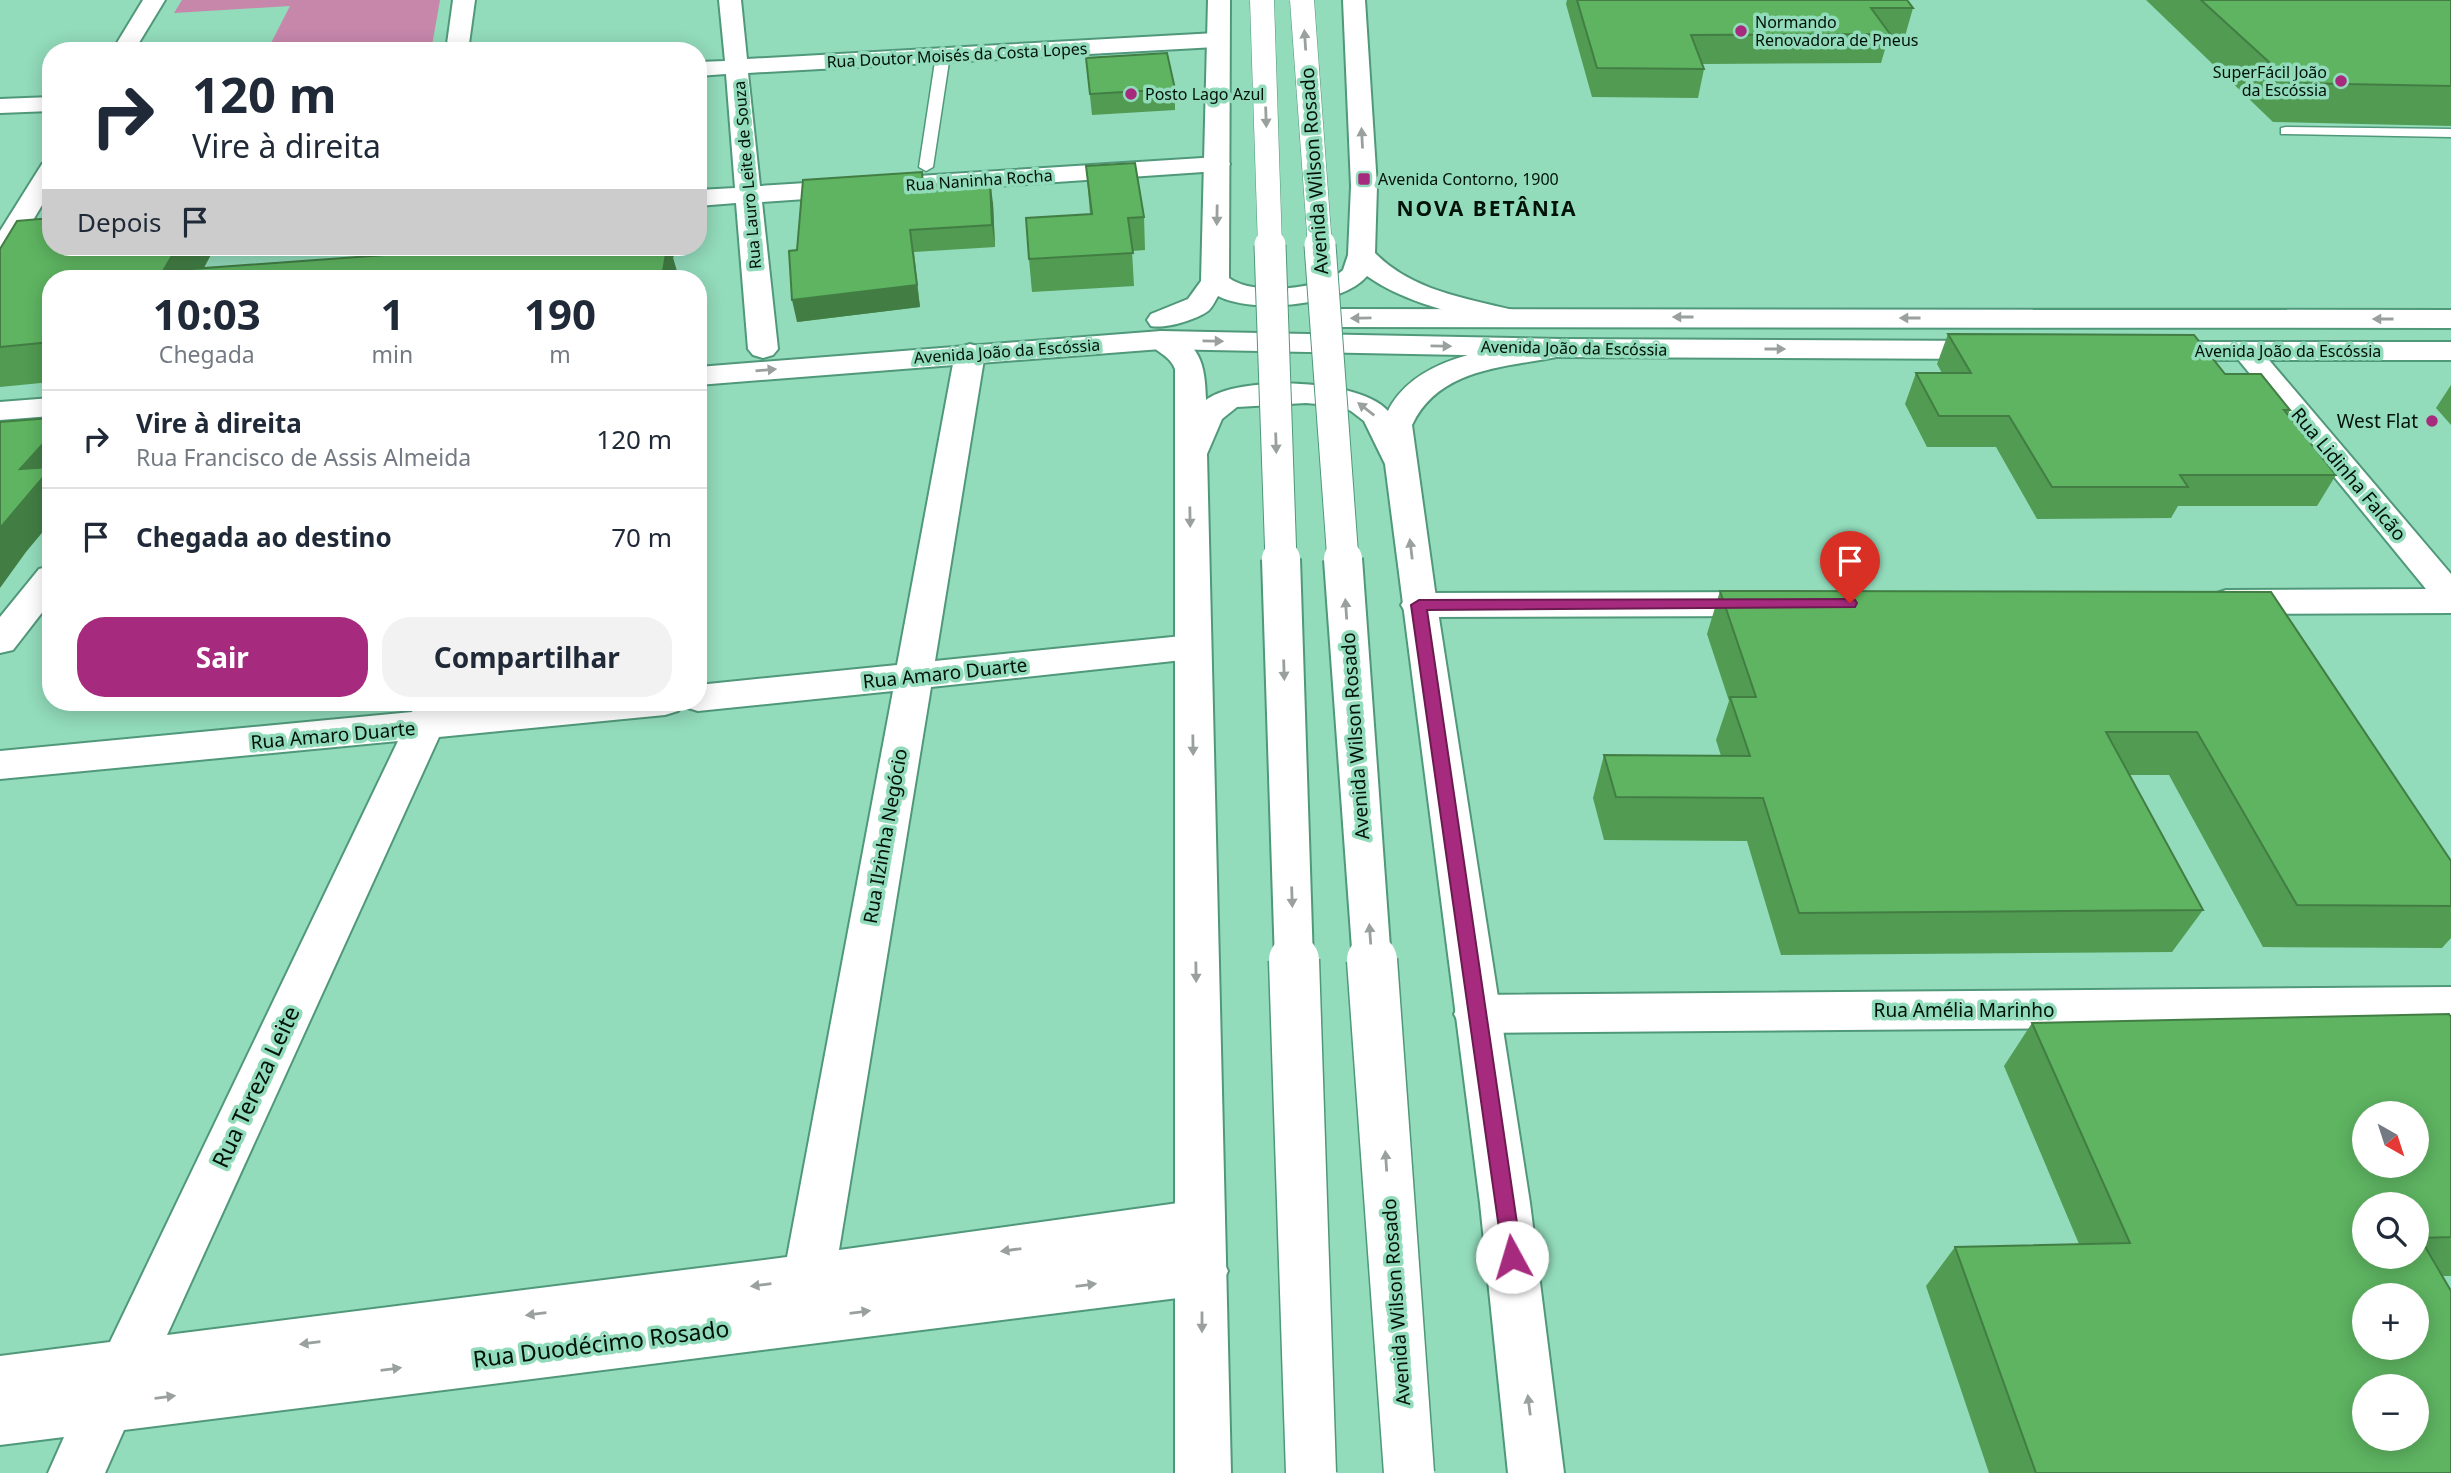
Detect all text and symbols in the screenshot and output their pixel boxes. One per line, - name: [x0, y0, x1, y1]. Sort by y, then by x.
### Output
- place label: Normando Renovadora de Pneus: [1755, 11, 1918, 51]
- marker: Normando Renovadora de Pneus: [1733, 23, 1749, 39]
- one-way arrow: [1299, 29, 1310, 51]
- street label: Rua Doutor Moisés da Costa Lopes: [826, 37, 1088, 73]
- text: 120 m: [192, 61, 337, 127]
- place label: SuperFácil João da Escóssia: [2213, 61, 2327, 101]
- street label: Avenida Wilson Rosado: [1294, 67, 1334, 275]
- icon: right: [77, 70, 168, 161]
- marker: SuperFácil João da Escóssia: [2333, 73, 2349, 89]
- street label: Rua Lauro Leite de Souza: [728, 80, 766, 270]
- place label: Posto Lago Azul: [1145, 83, 1264, 105]
- marker: Posto Lago Azul: [1123, 86, 1139, 102]
- one-way arrow: [1260, 106, 1271, 128]
- text: Vire à direita: [192, 124, 381, 167]
- one-way arrow: [1356, 127, 1367, 149]
- street label: Rua Naninha Rocha: [905, 164, 1053, 196]
- place label: Avenida Contorno, 1900: [1378, 168, 1559, 190]
- marker: Avenida Contorno, 1900: [1356, 171, 1372, 187]
- district label: NOVA BETÂNIA: [1397, 194, 1577, 222]
- icon: arrive: [176, 203, 214, 241]
- text: Depois: [77, 204, 162, 240]
- one-way arrow: [1211, 204, 1222, 226]
- text: 10:03: [153, 285, 261, 342]
- text: 1: [380, 285, 404, 342]
- text: 190: [524, 285, 596, 342]
- one-way arrow: [1672, 311, 1694, 323]
- one-way arrow: [1350, 312, 1372, 324]
- one-way arrow: [1899, 312, 1921, 324]
- one-way arrow: [2372, 313, 2394, 325]
- street label: Avenida João da Escóssia: [913, 334, 1101, 368]
- street label: Avenida João da Escóssia: [1481, 335, 1667, 361]
- one-way arrow: [1202, 336, 1224, 347]
- text: Chegada: [159, 338, 255, 370]
- text: min: [372, 338, 413, 370]
- text: m: [549, 338, 571, 370]
- one-way arrow: [1430, 340, 1452, 352]
- street label: Avenida João da Escóssia: [2195, 340, 2381, 362]
- one-way arrow: [1764, 343, 1786, 355]
- one-way arrow: [755, 364, 777, 375]
- one-way arrow: [1357, 402, 1375, 416]
- street label: Rua Lidinha Falcão: [2286, 402, 2412, 546]
- text: Vire à direita: [136, 405, 302, 441]
- place label: West Flat: [2337, 408, 2418, 434]
- marker: West Flat: [2424, 413, 2440, 429]
- icon: right: [77, 420, 115, 458]
- text: 120 m: [596, 421, 672, 457]
- one-way arrow: [1271, 432, 1282, 454]
- text: Rua Francisco de Assis Almeida: [136, 441, 471, 473]
- one-way arrow: [1184, 506, 1196, 528]
- icon: arrive: [77, 518, 115, 556]
- text: Chegada ao destino: [136, 519, 392, 555]
- text: 70 m: [611, 519, 672, 555]
- pin: [1820, 531, 1880, 603]
- one-way arrow: [1406, 538, 1417, 560]
- icon: arrive: [1831, 542, 1869, 580]
- one-way arrow: [1340, 598, 1351, 620]
- button: Sair: [77, 617, 368, 697]
- button: Compartilhar: [382, 617, 672, 697]
- street label: Avenida Wilson Rosado: [1335, 632, 1375, 840]
- street label: Rua Amaro Duarte: [861, 651, 1029, 695]
- one-way arrow: [1278, 659, 1290, 681]
- street label: Rua Amaro Duarte: [250, 715, 416, 755]
- one-way arrow: [1187, 734, 1199, 756]
- street label: Rua Ilzinha Negócio: [857, 746, 913, 926]
- one-way arrow: [1286, 886, 1297, 908]
- one-way arrow: [1364, 922, 1375, 944]
- one-way arrow: [1190, 961, 1202, 983]
- street label: Rua Amélia Marinho: [1874, 997, 2054, 1023]
- street label: Rua Tereza Leite: [204, 1000, 307, 1173]
- north arrow: [2352, 1101, 2429, 1178]
- map controls: [2352, 1101, 2429, 1451]
- one-way arrow: [1380, 1149, 1391, 1171]
- button: search: [2352, 1192, 2429, 1269]
- street label: Avenida Wilson Rosado: [1376, 1198, 1416, 1406]
- position arrow: [1475, 1220, 1549, 1294]
- one-way arrow: [1000, 1245, 1022, 1256]
- one-way arrow: [750, 1279, 772, 1290]
- one-way arrow: [1075, 1280, 1097, 1291]
- button: +: [2352, 1283, 2429, 1360]
- one-way arrow: [849, 1307, 871, 1318]
- one-way arrow: [524, 1309, 546, 1320]
- street label: Rua Duodécimo Rosado: [471, 1311, 731, 1375]
- one-way arrow: [1196, 1311, 1208, 1333]
- one-way arrow: [299, 1338, 321, 1349]
- one-way arrow: [380, 1364, 402, 1375]
- button: −: [2352, 1374, 2429, 1451]
- one-way arrow: [154, 1392, 176, 1403]
- one-way arrow: [1523, 1394, 1534, 1416]

